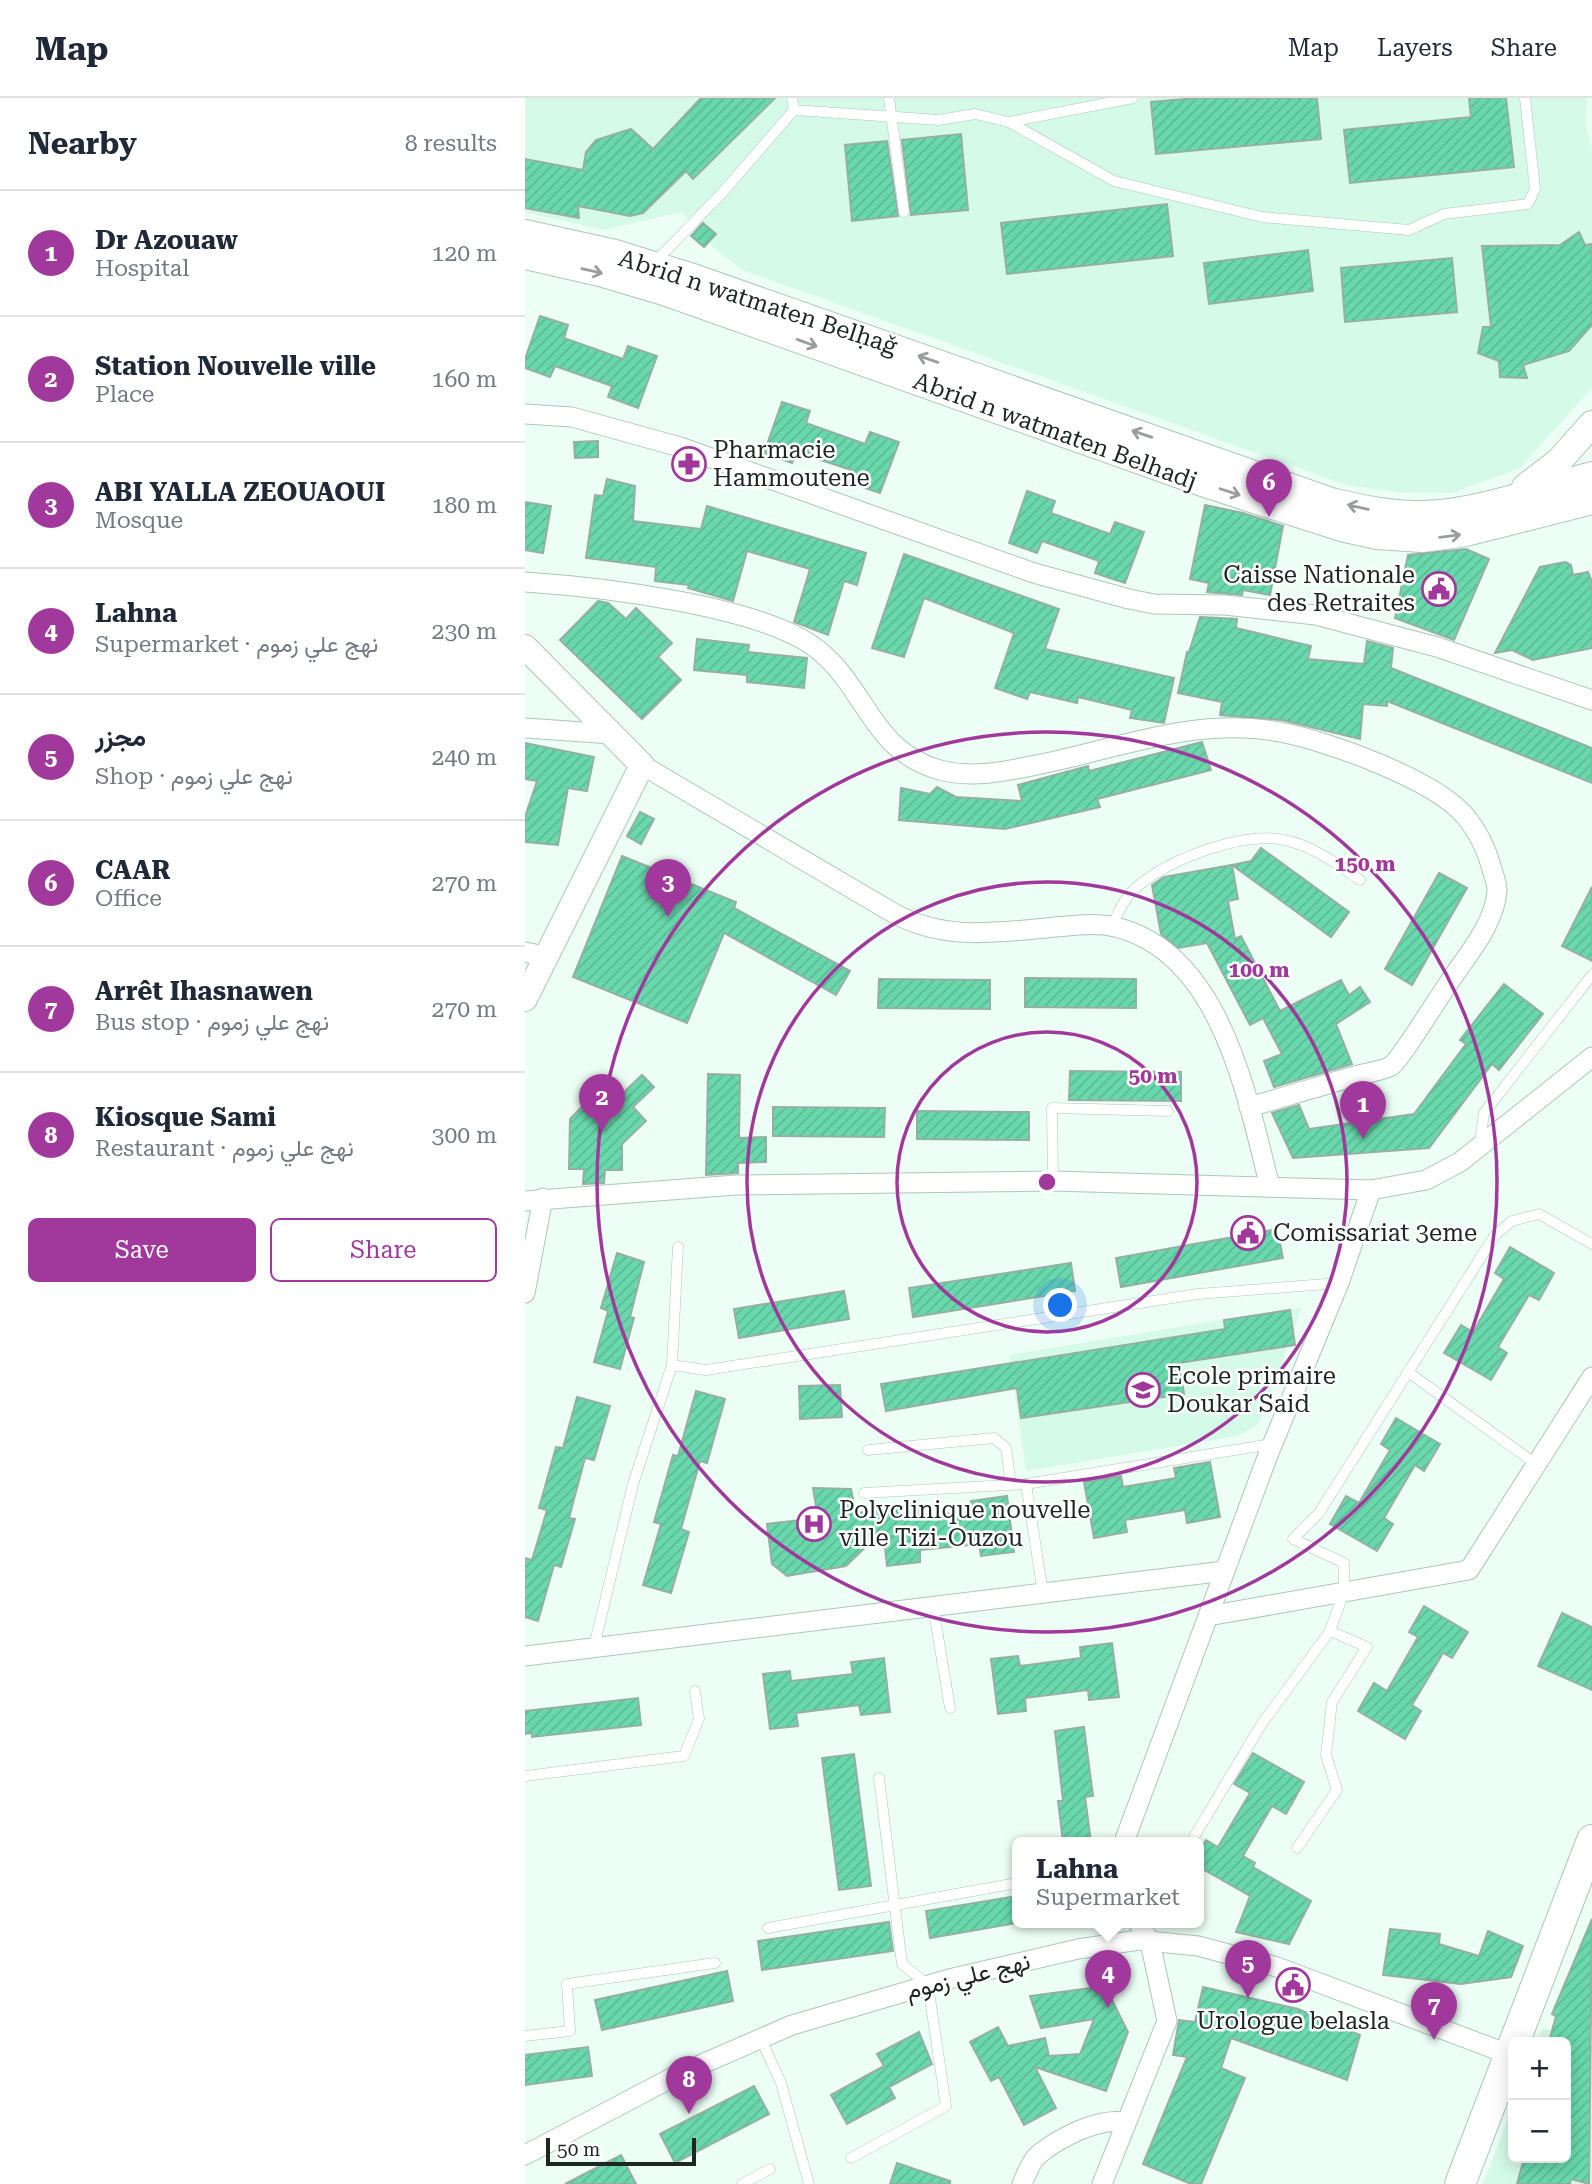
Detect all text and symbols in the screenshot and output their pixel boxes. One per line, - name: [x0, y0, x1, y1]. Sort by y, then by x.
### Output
- text: Map: [35, 29, 109, 68]
- text: Map: [1288, 34, 1339, 62]
- text: Layers: [1377, 34, 1453, 62]
- text: Share: [1491, 34, 1557, 62]
- text: Nearby: [28, 126, 137, 161]
- text: 8 results: [405, 130, 497, 157]
- text: Dr Azouaw: [95, 225, 238, 255]
- text: 1: [45, 240, 57, 267]
- text: 120 m: [432, 240, 497, 267]
- street label: Abrid n watmaten Belḥaǧ: [615, 244, 901, 360]
- text: Hospital: [95, 255, 189, 282]
- one-way arrow: [580, 265, 603, 278]
- one-way arrow: [796, 338, 818, 350]
- text: Station Nouvelle ville: [95, 351, 376, 381]
- one-way arrow: [917, 352, 939, 364]
- text: 2: [45, 366, 57, 393]
- text: 160 m: [432, 366, 497, 393]
- street label: Abrid n watmaten Belhadj: [909, 367, 1201, 495]
- text: Place: [95, 381, 154, 408]
- one-way arrow: [1132, 427, 1154, 440]
- place label: Pharmacie Hammoutene: [713, 436, 870, 492]
- pharmacy icon: Pharmacie Hammoutene: [670, 445, 708, 483]
- pin: 6: [1246, 459, 1292, 517]
- text: ABI YALLA ZEOUAOUI: [95, 477, 385, 507]
- one-way arrow: [1219, 486, 1241, 499]
- text: 3: [45, 492, 57, 519]
- text: 180 m: [432, 492, 497, 519]
- one-way arrow: [1347, 500, 1370, 513]
- text: Mosque: [95, 507, 183, 534]
- one-way arrow: [1439, 529, 1461, 542]
- place label: Caisse Nationale des Retraites: [1223, 561, 1415, 617]
- public building icon: Caisse Nationale des Retraites: [1420, 570, 1458, 608]
- text: Lahna: [95, 598, 177, 628]
- text: 4: [45, 618, 57, 645]
- text: 230 m: [432, 618, 497, 645]
- text: Supermarket · نهج علي زموم: [95, 631, 378, 658]
- text: مجزر: [95, 722, 146, 752]
- text: 5: [45, 744, 57, 771]
- text: 240 m: [432, 744, 497, 771]
- text: Shop · نهج علي زموم: [95, 763, 293, 790]
- text: 150 m: [1335, 852, 1395, 876]
- text: CAAR: [95, 855, 171, 885]
- pin: 3: [645, 859, 691, 917]
- text: 6: [45, 870, 57, 897]
- text: 270 m: [432, 870, 497, 897]
- text: Office: [95, 885, 162, 912]
- text: 100 m: [1229, 958, 1289, 982]
- text: Arrêt Ihasnawen: [95, 976, 313, 1006]
- text: 7: [45, 996, 57, 1023]
- text: 270 m: [432, 996, 497, 1023]
- text: Bus stop · نهج علي زموم: [95, 1009, 329, 1036]
- text: 50 m: [1128, 1064, 1178, 1088]
- pin: 2: [579, 1074, 625, 1132]
- pin: 1: [1340, 1081, 1386, 1139]
- text: Kiosque Sami: [95, 1102, 276, 1132]
- text: 8: [45, 1122, 57, 1149]
- text: 300 m: [432, 1122, 497, 1149]
- text: Restaurant · نهج علي زموم: [95, 1135, 354, 1162]
- centre of rings: [1035, 1170, 1059, 1194]
- public building icon: Comissariat 3eme: [1229, 1214, 1267, 1252]
- button: Save: [28, 1218, 256, 1282]
- button: Share: [270, 1218, 497, 1282]
- place label: Comissariat 3eme: [1273, 1219, 1477, 1247]
- your location: [1043, 1288, 1077, 1322]
- place label: Ecole primaire Doukar Said: [1167, 1362, 1336, 1418]
- school or university icon: Ecole primaire Doukar Said: [1124, 1371, 1162, 1409]
- place label: Polyclinique nouvelle ville Tizi-Ouzou: [839, 1496, 1090, 1552]
- hospital icon: Polyclinique nouvelle ville Tizi-Ouzou: [795, 1505, 833, 1543]
- popup: [1012, 1837, 1204, 1928]
- text: Lahna: [1036, 1854, 1118, 1884]
- text: Supermarket: [1036, 1884, 1180, 1911]
- pin: 5: [1225, 1940, 1271, 1998]
- street label: نهج علي زموم: [903, 1947, 1034, 2010]
- pin: 4: [1085, 1950, 1131, 2008]
- public building icon: Urologue belasla: [1274, 1966, 1312, 2004]
- pin: 7: [1411, 1982, 1457, 2040]
- place label: Urologue belasla: [1196, 2007, 1390, 2035]
- map controls: [1508, 2037, 1571, 2163]
- button: +: [1508, 2037, 1571, 2100]
- pin: 8: [666, 2056, 712, 2114]
- button: −: [1508, 2100, 1571, 2163]
- scale bar: [546, 2135, 697, 2167]
- text: 50 m: [557, 2138, 600, 2161]

